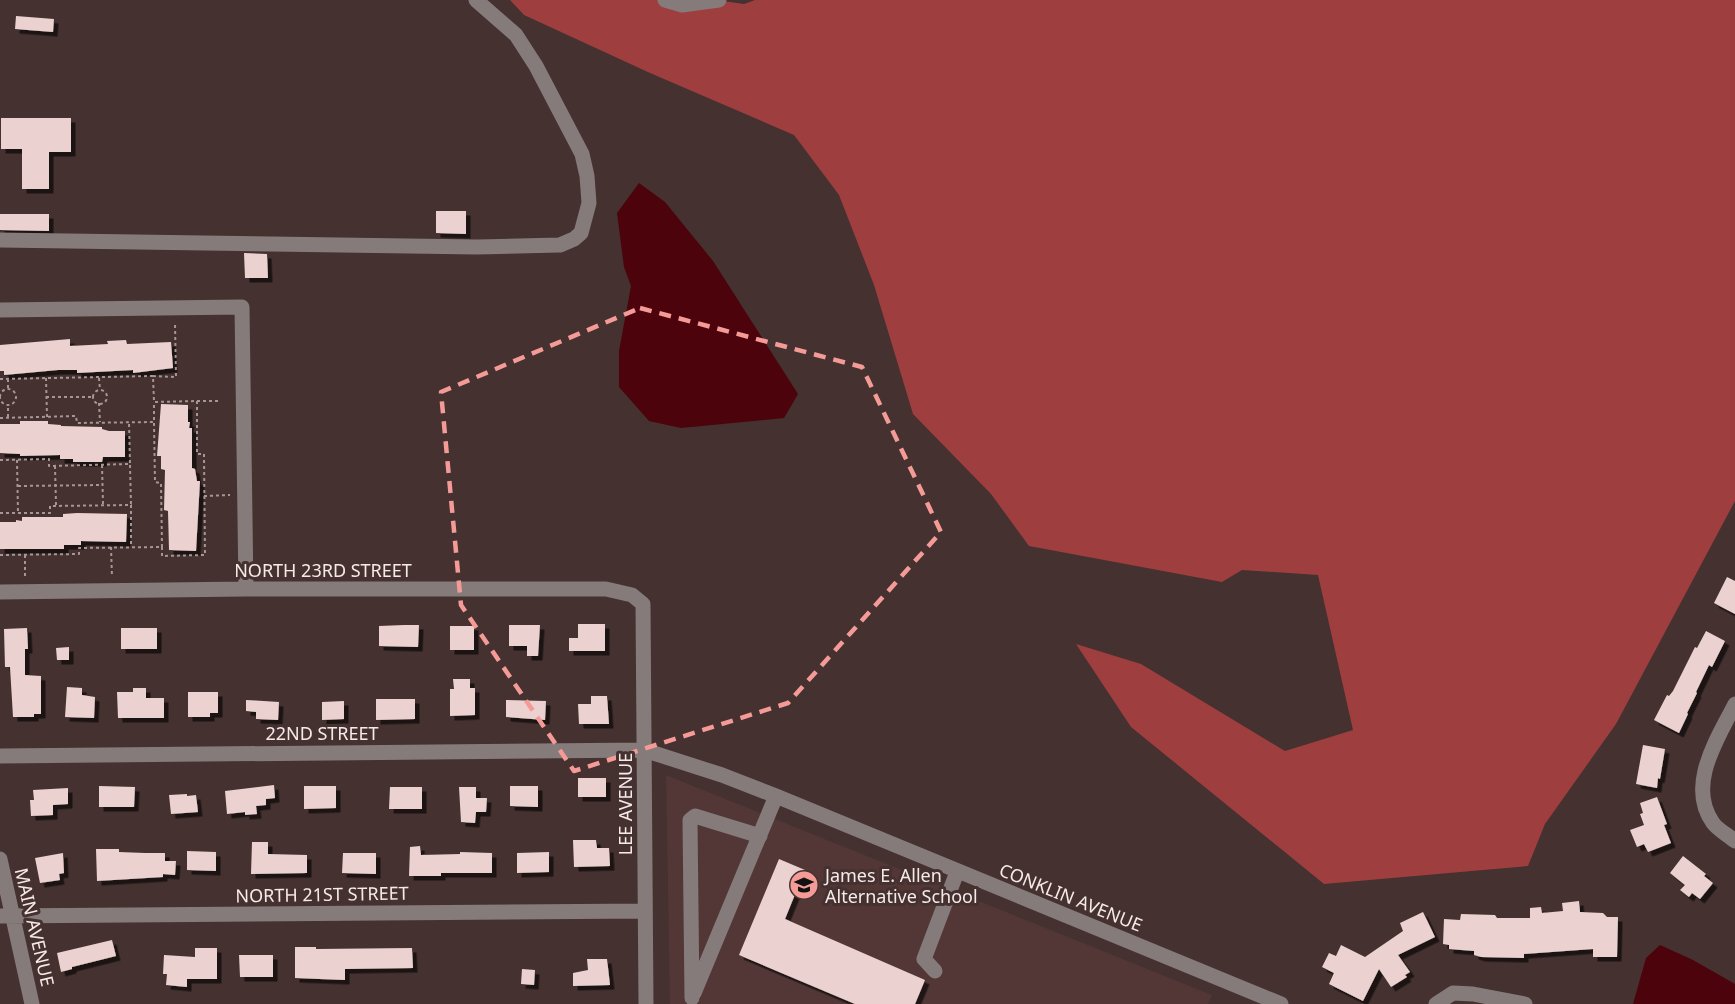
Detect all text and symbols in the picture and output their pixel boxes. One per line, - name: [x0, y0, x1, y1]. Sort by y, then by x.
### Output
- street label: NORTH 23RD STREET: [234, 558, 412, 582]
- street label: 22ND STREET: [265, 721, 379, 745]
- street label: LEE AVENUE: [613, 753, 637, 855]
- street label: CONKLIN AVENUE: [996, 857, 1146, 937]
- place label: James E. Allen Alternative School: [823, 863, 978, 908]
- street label: MAIN AVENUE: [10, 865, 60, 989]
- school or university icon: James E. Allen Alternative School: [788, 869, 820, 901]
- street label: NORTH 21ST STREET: [235, 880, 409, 908]

